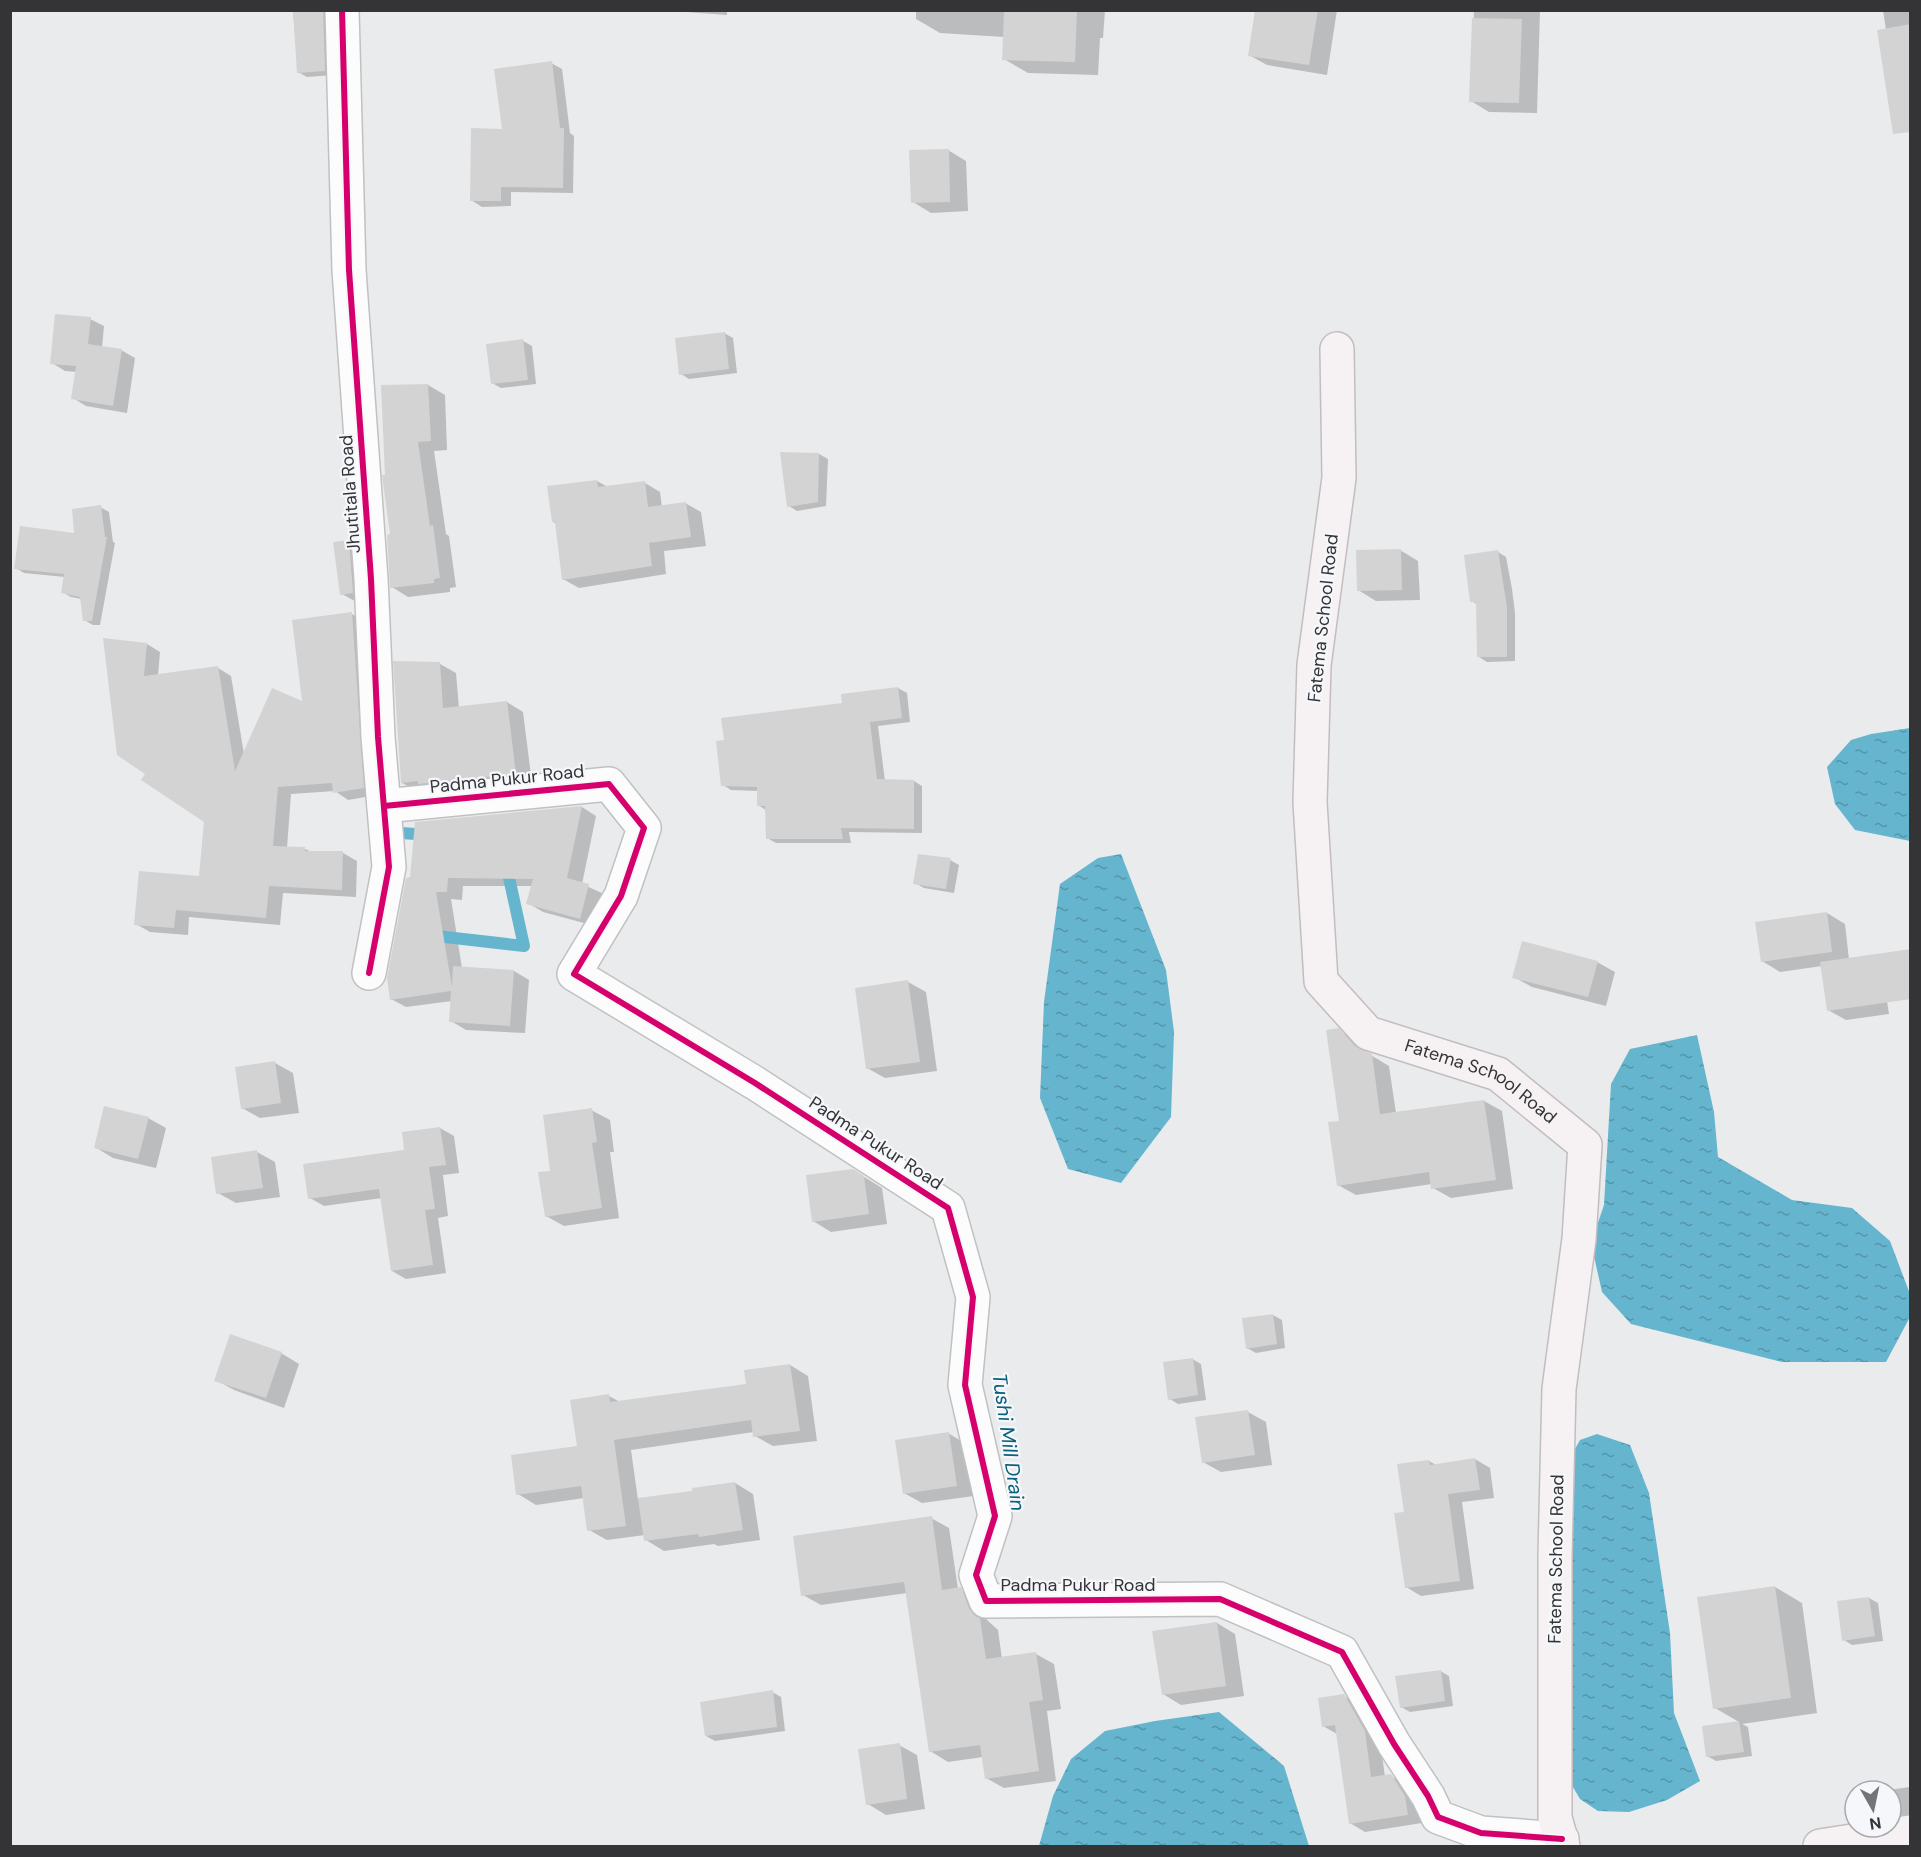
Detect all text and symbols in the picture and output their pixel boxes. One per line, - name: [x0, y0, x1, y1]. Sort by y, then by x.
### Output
- street label: Jhutitala Road: [334, 434, 366, 554]
- street label: Fatema School Road: [1302, 533, 1344, 703]
- street label: Padma Pukur Road: [429, 759, 585, 799]
- street label: Fatema School Road: [1402, 1033, 1562, 1129]
- street label: Padma Pukur Road: [804, 1091, 948, 1195]
- water label: Tushi Mill Drain: [986, 1372, 1032, 1512]
- street label: Fatema School Road: [1543, 1474, 1569, 1644]
- street label: Padma Pukur Road: [1000, 1573, 1156, 1597]
- north arrow: [1843, 1779, 1903, 1839]
- text: N: [1868, 1812, 1883, 1835]

